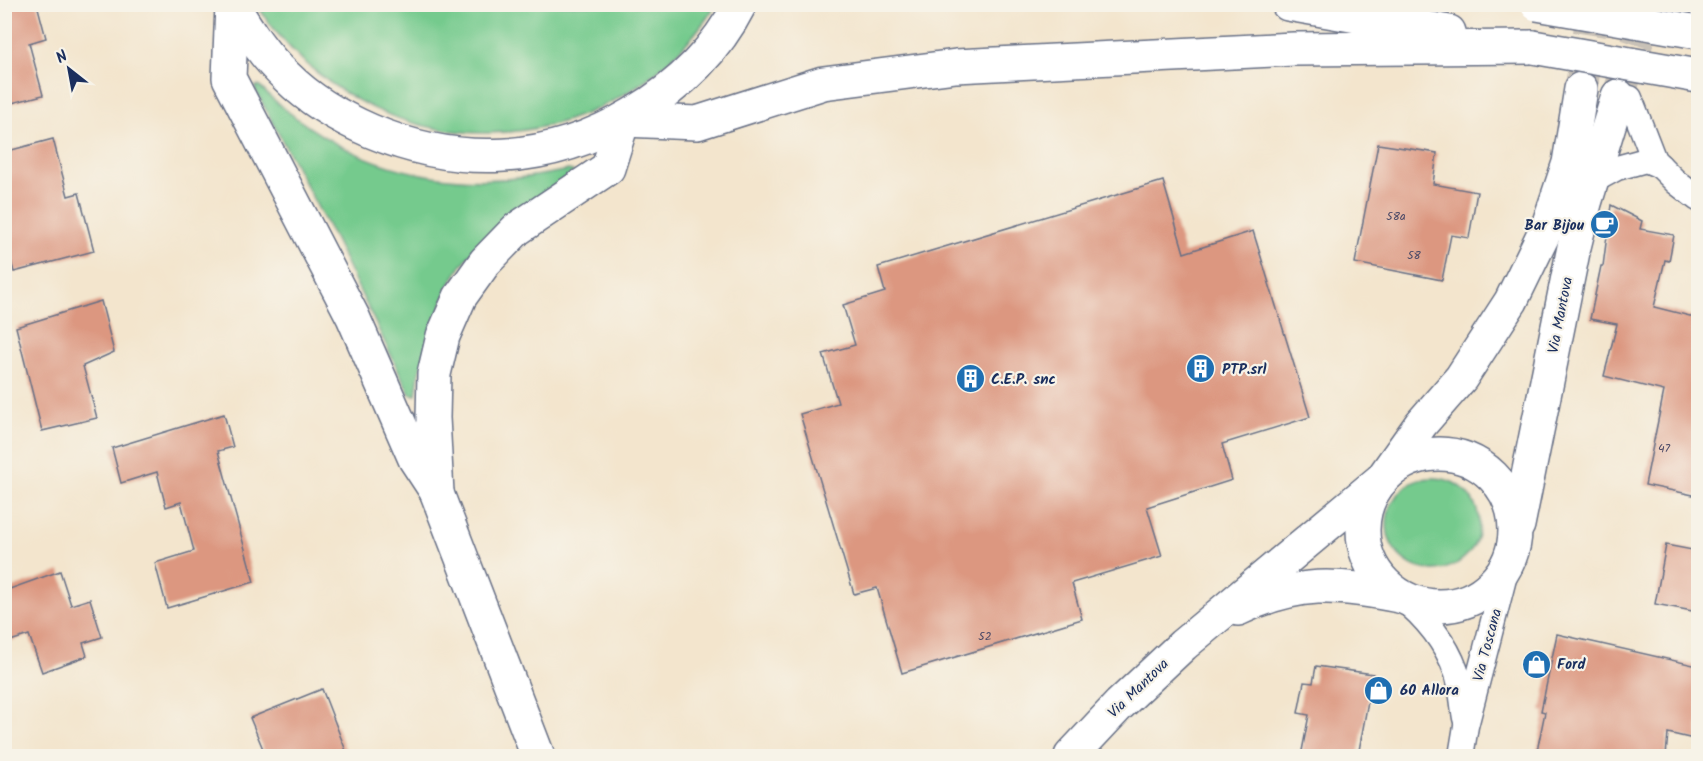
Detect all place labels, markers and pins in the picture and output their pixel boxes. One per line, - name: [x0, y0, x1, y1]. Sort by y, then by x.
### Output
- cafe icon: Bar Bijou: [1589, 209, 1621, 241]
- place label: Bar Bijou: [1524, 214, 1585, 238]
- building icon: PTP.srl: [1185, 353, 1217, 385]
- place label: PTP.srl: [1222, 358, 1267, 382]
- building icon: C.E.P. snc: [954, 363, 986, 395]
- place label: C.E.P. snc: [991, 368, 1056, 392]
- shop icon: Ford: [1520, 648, 1552, 680]
- place label: Ford: [1557, 653, 1586, 677]
- shop icon: 60 Allora: [1363, 674, 1395, 706]
- place label: 60 Allora: [1400, 679, 1459, 703]

